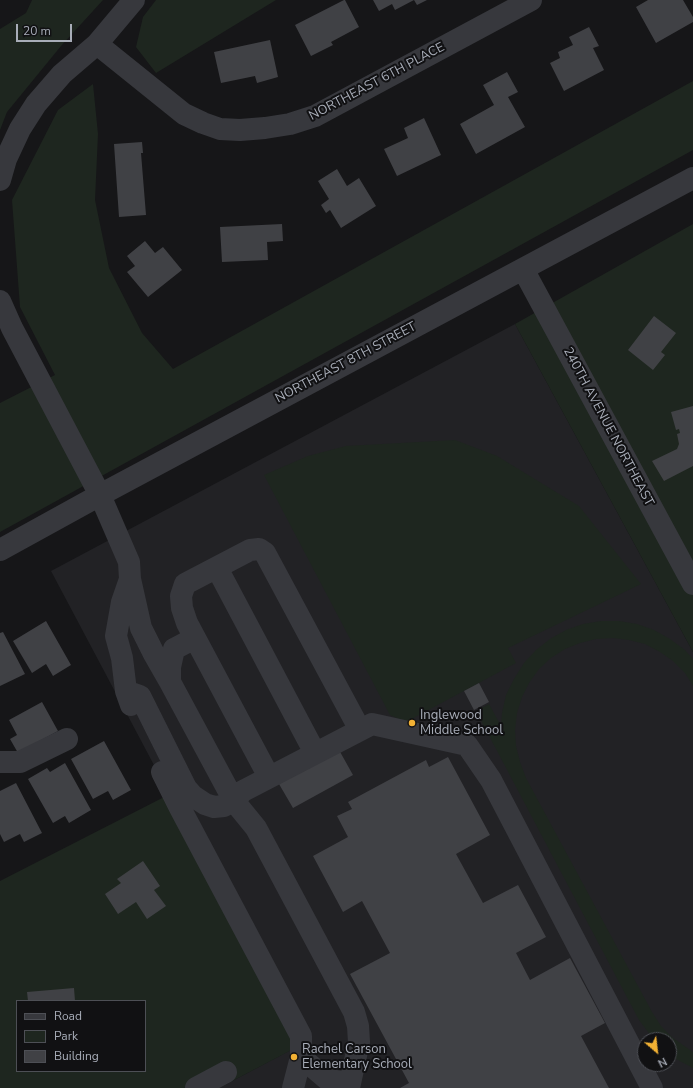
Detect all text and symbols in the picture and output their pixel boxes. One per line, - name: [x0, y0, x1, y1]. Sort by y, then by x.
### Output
- scale bar: [18, 16, 74, 42]
- text: 20 m: [23, 23, 51, 39]
- street label: NORTHEAST 6TH PLACE: [307, 40, 447, 124]
- street label: NORTHEAST 8TH STREET: [273, 319, 419, 407]
- street label: 240TH AVENUE NORTHEAST: [559, 345, 657, 509]
- place label: Inglewood Middle School: [420, 708, 503, 739]
- marker: Inglewood Middle School: [407, 718, 417, 728]
- legend: [16, 1000, 146, 1072]
- text: Road: [54, 1008, 82, 1024]
- text: Park: [54, 1028, 78, 1044]
- north arrow: [637, 1032, 677, 1072]
- place label: Rachel Carson Elementary School: [302, 1042, 412, 1073]
- text: Building: [54, 1048, 99, 1064]
- marker: Rachel Carson Elementary School: [289, 1052, 299, 1062]
- text: N: [655, 1054, 670, 1071]

